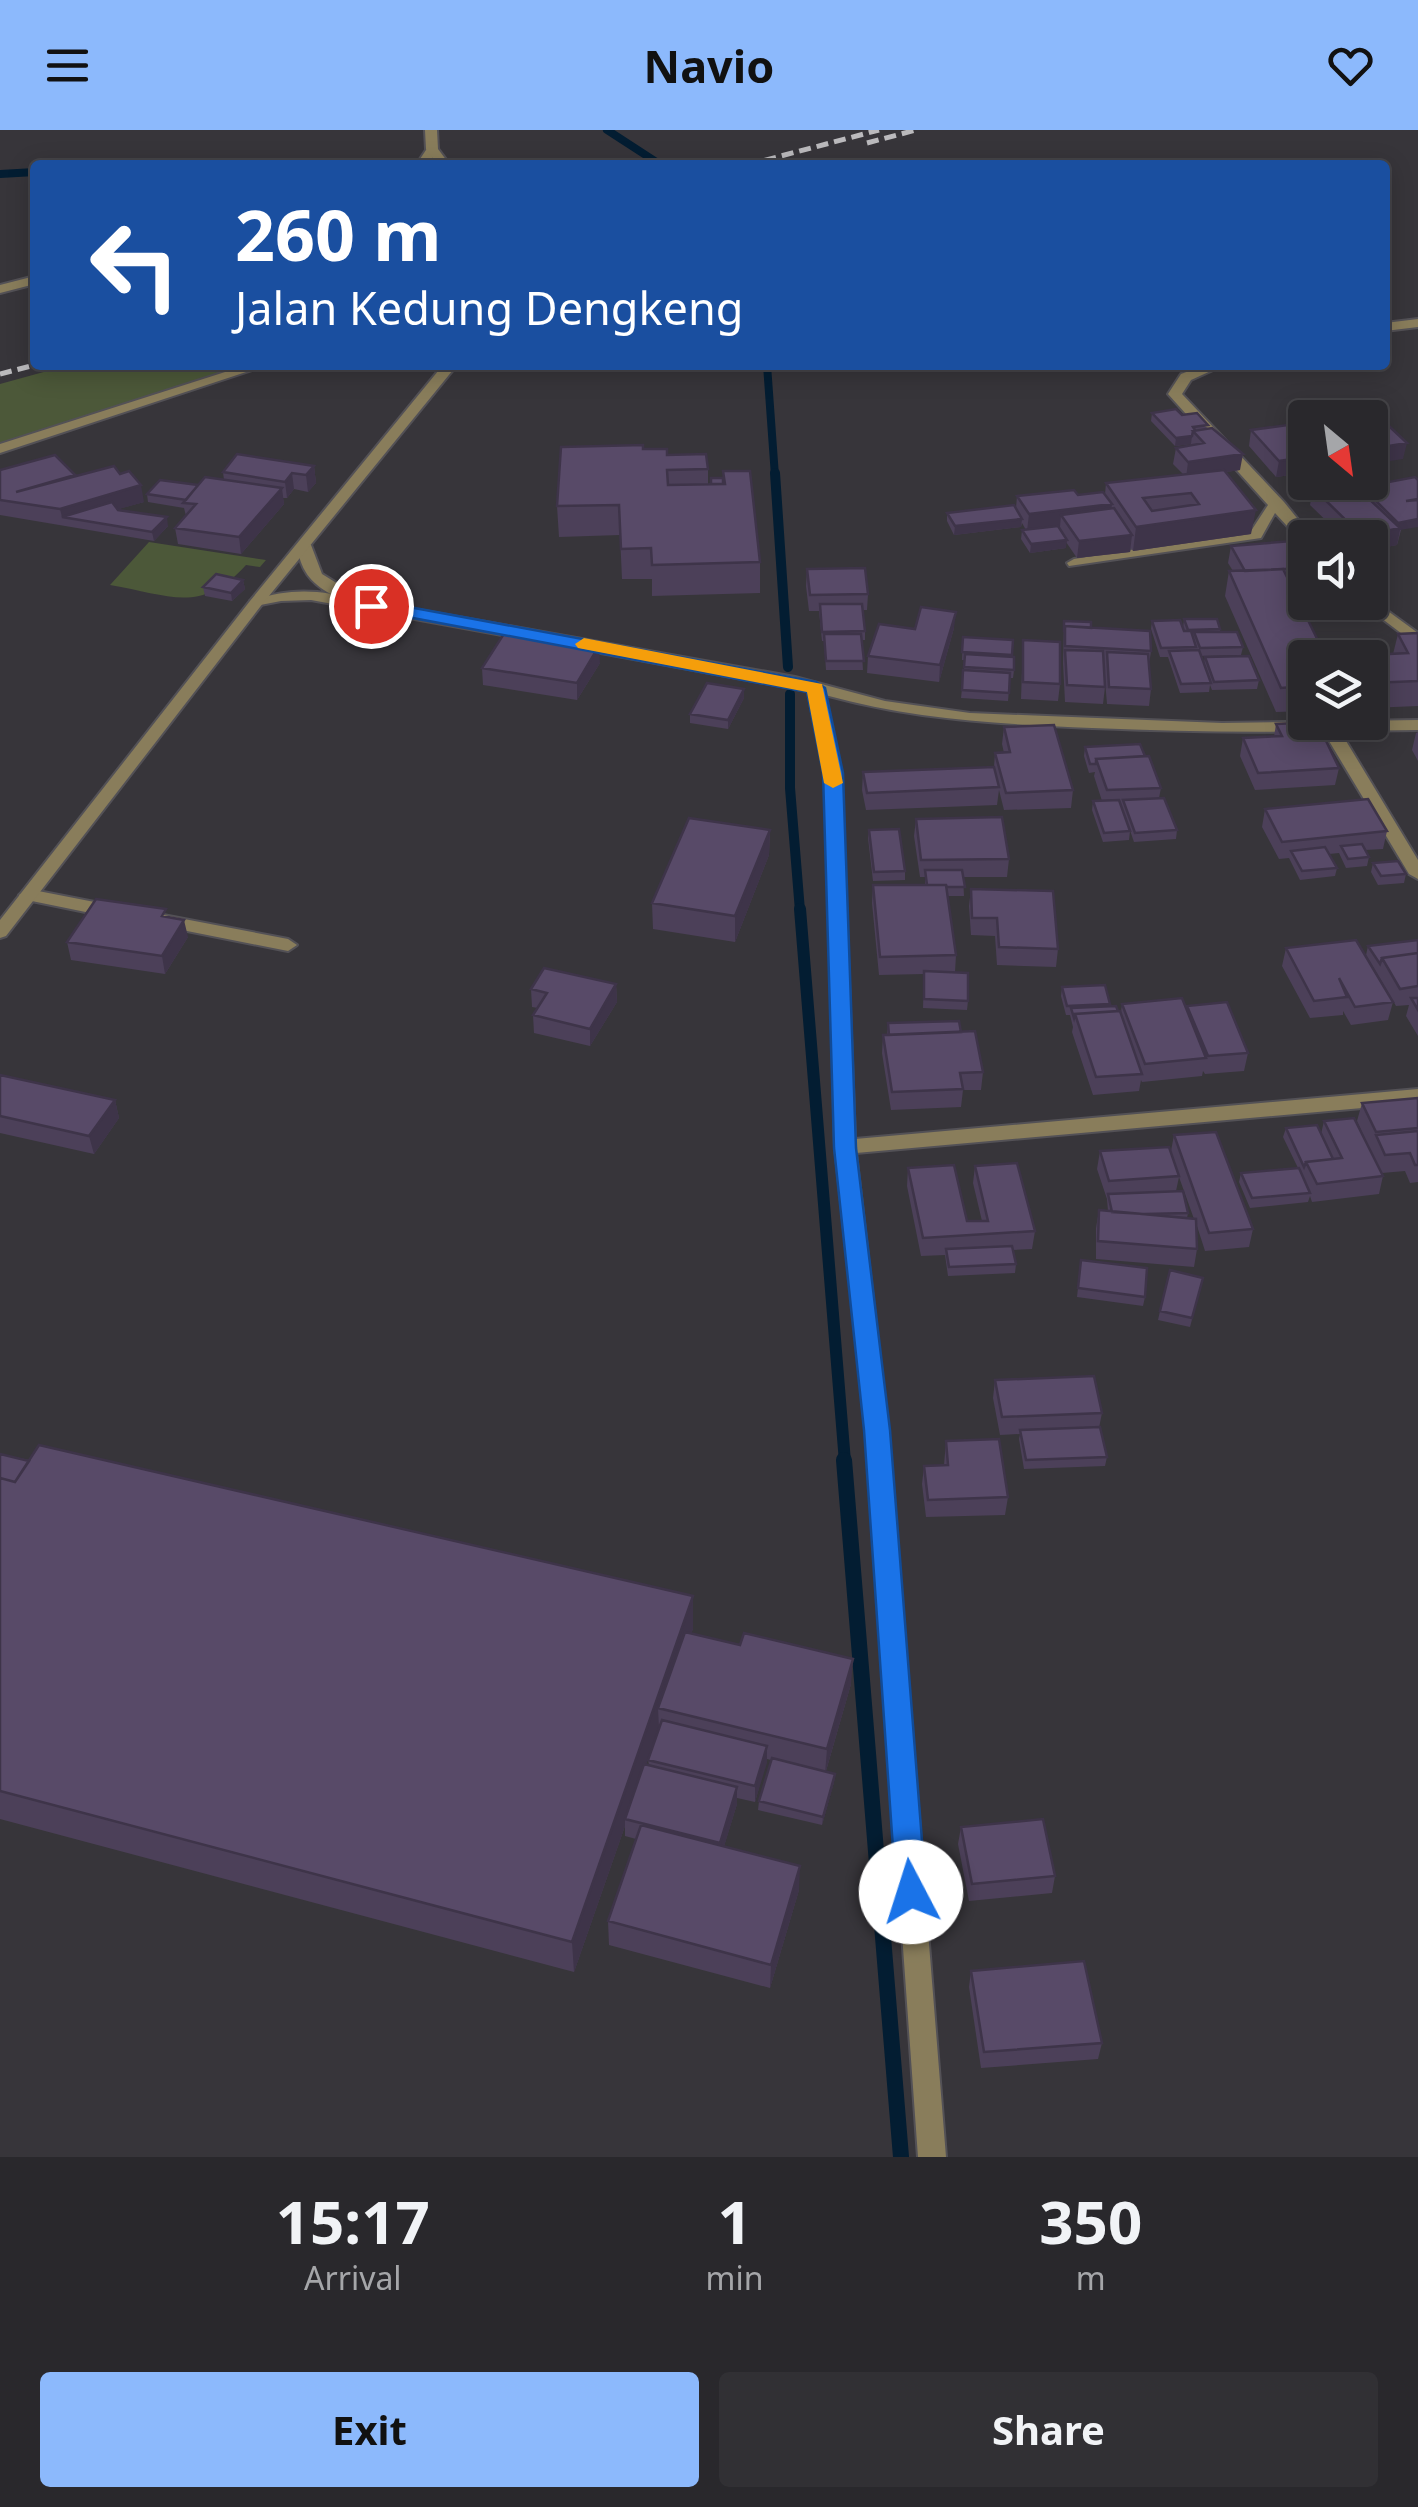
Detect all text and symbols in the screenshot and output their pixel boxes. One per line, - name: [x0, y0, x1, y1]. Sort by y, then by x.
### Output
- text: Navio: [644, 35, 774, 96]
- icon: menu: [40, 38, 95, 93]
- icon: heart: [1323, 38, 1378, 93]
- text: 260 m: [235, 186, 442, 282]
- icon: left: [70, 200, 200, 330]
- text: Jalan Kedung Dengkeng: [235, 277, 743, 338]
- north arrow: [1288, 400, 1388, 500]
- map controls: [1288, 400, 1388, 740]
- button: sound: [1288, 520, 1388, 620]
- pin: [329, 564, 414, 649]
- icon: arrive: [344, 579, 399, 634]
- button: layers: [1288, 640, 1388, 740]
- position arrow: [859, 1840, 963, 1944]
- text: 15:17: [276, 2180, 430, 2262]
- text: 1: [717, 2180, 752, 2262]
- text: 350: [1039, 2180, 1142, 2262]
- text: Arrival: [304, 2256, 402, 2299]
- text: min: [706, 2256, 764, 2299]
- text: m: [1076, 2256, 1106, 2299]
- button: Exit: [40, 2372, 699, 2487]
- button: Share: [719, 2372, 1378, 2487]

